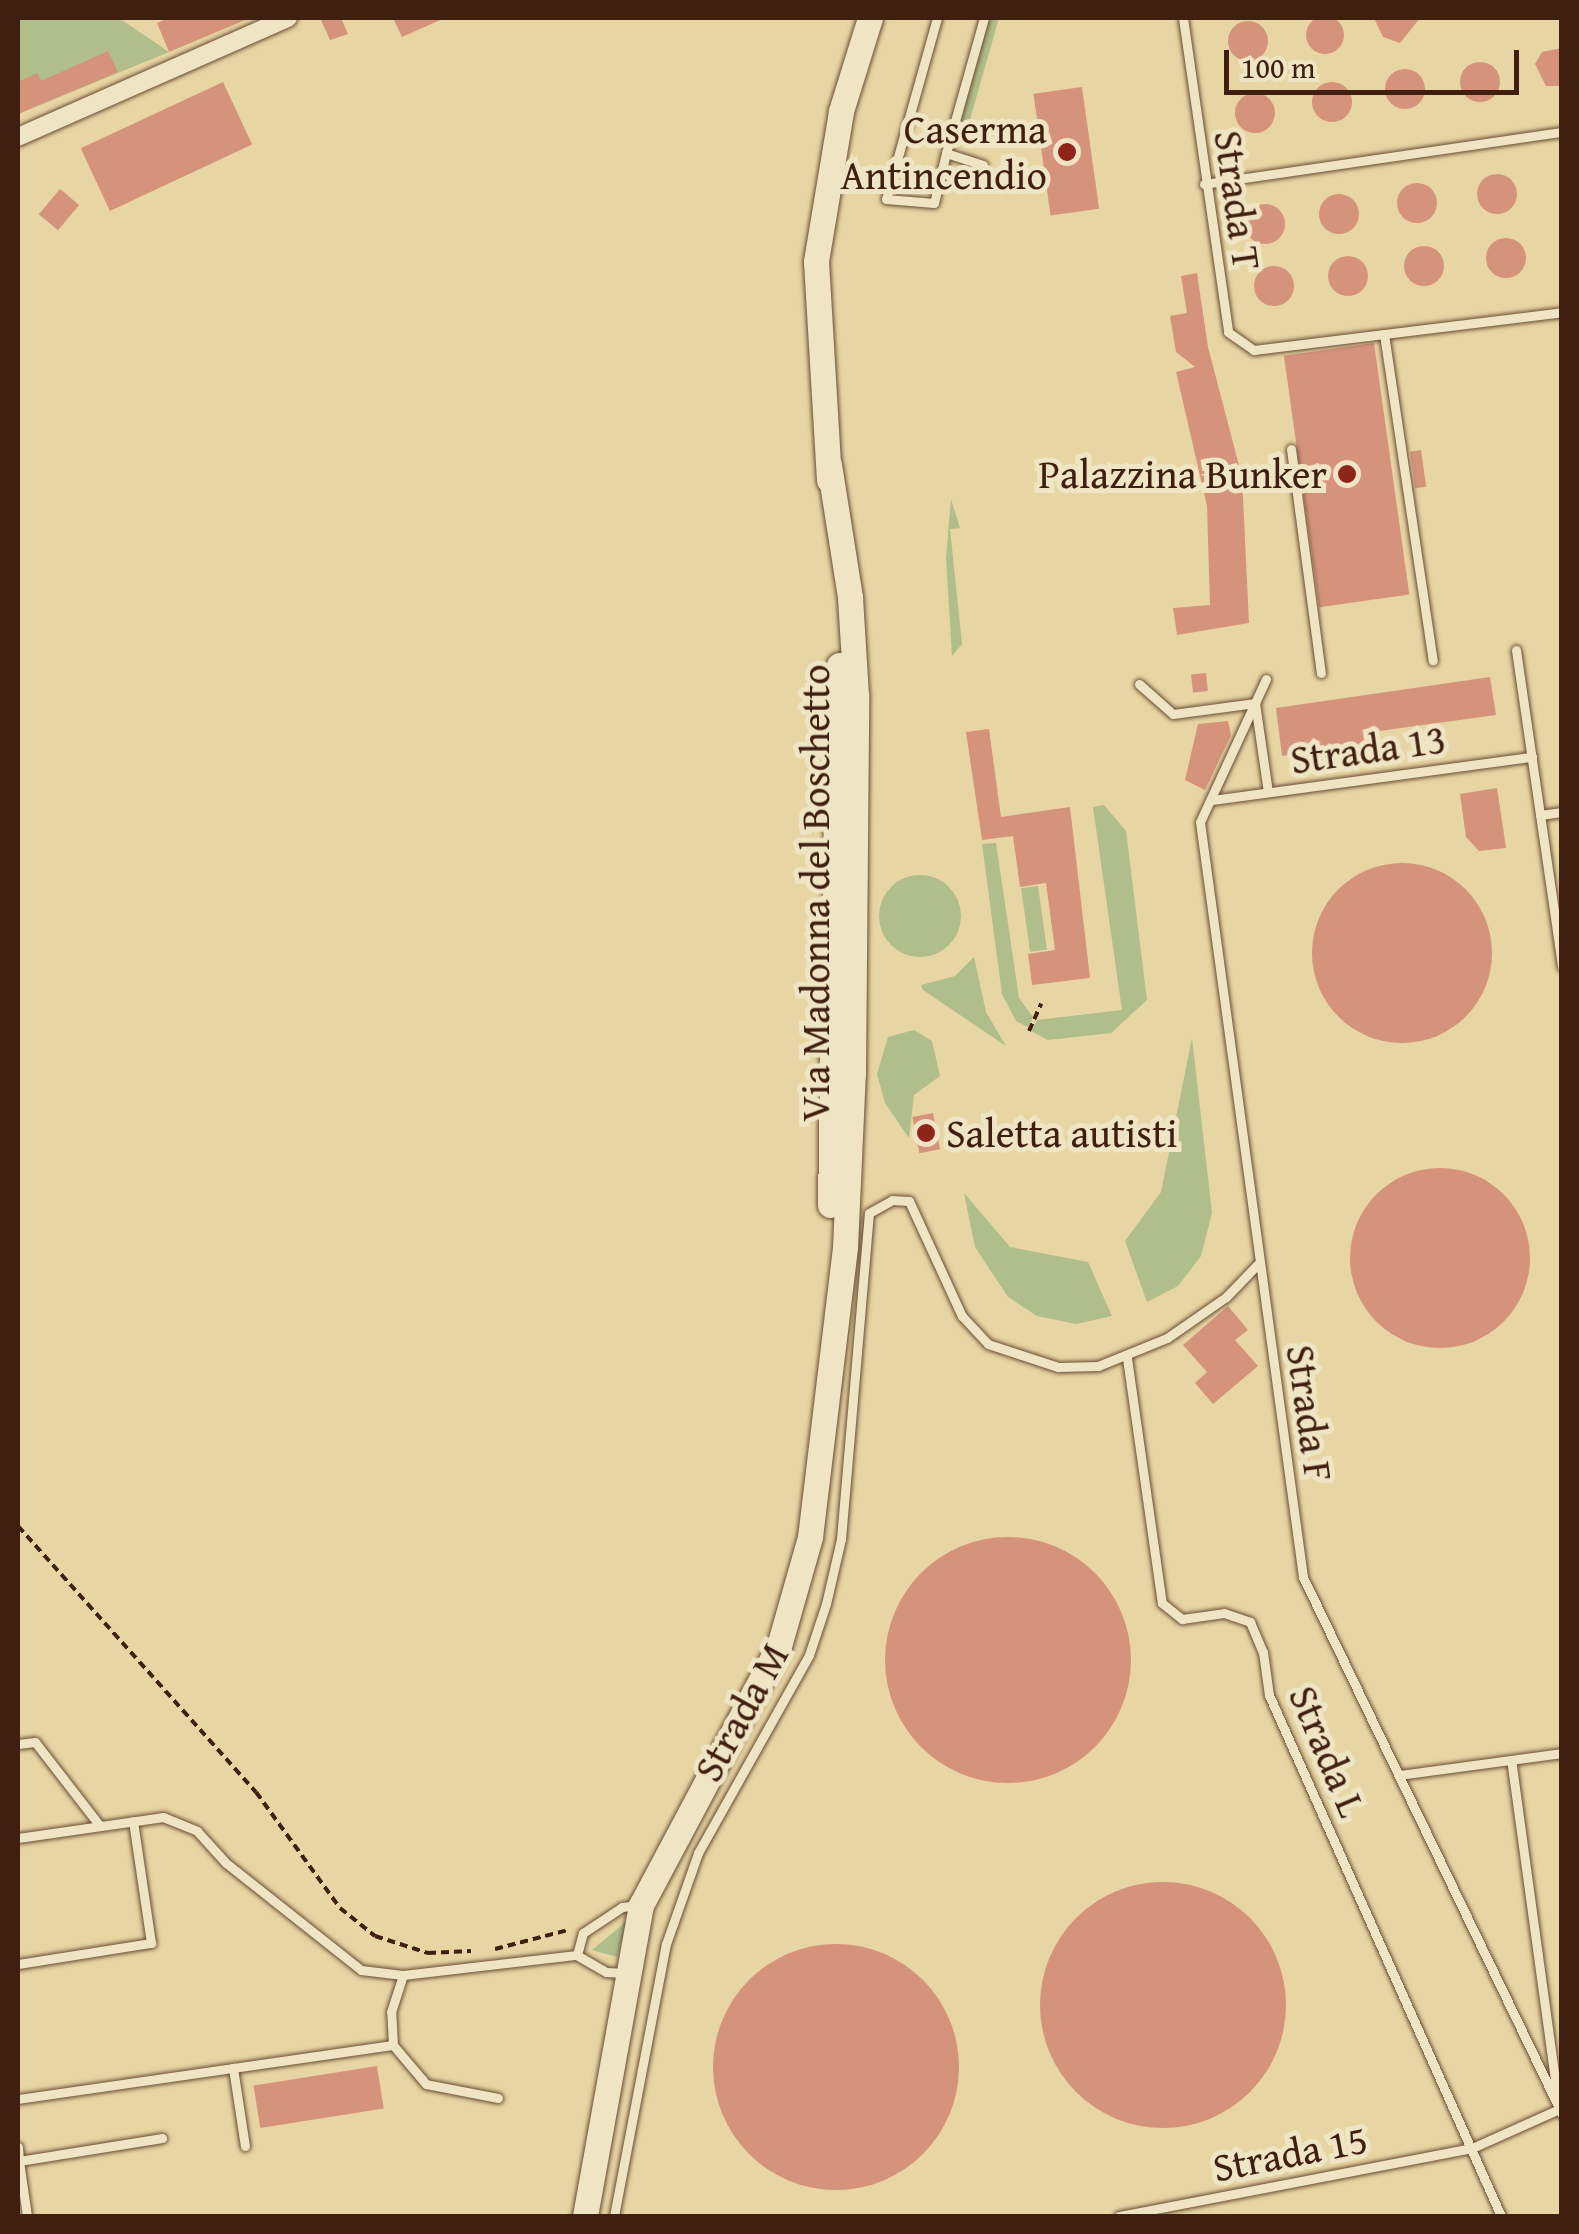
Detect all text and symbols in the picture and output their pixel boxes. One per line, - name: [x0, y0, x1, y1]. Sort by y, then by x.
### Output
- scale bar: [1229, 30, 1524, 92]
- text: 100 m: [1241, 45, 1315, 89]
- place label: Caserma Antincendio: [841, 105, 1047, 199]
- street label: Strada T: [1204, 127, 1272, 273]
- marker: Caserma Antincendio: [1056, 141, 1078, 163]
- place label: Palazzina Bunker: [1039, 450, 1327, 498]
- marker: Palazzina Bunker: [1336, 463, 1358, 485]
- street label: Via Madonna del Boschetto: [791, 664, 839, 1122]
- street label: Strada 13: [1287, 714, 1449, 784]
- place label: Saletta autisti: [946, 1109, 1178, 1157]
- marker: Saletta autisti: [915, 1122, 937, 1144]
- street label: Strada F: [1277, 1342, 1343, 1484]
- street label: Strada M: [684, 1635, 798, 1789]
- street label: Strada L: [1279, 1678, 1377, 1824]
- street label: Strada 15: [1209, 2115, 1371, 2191]

